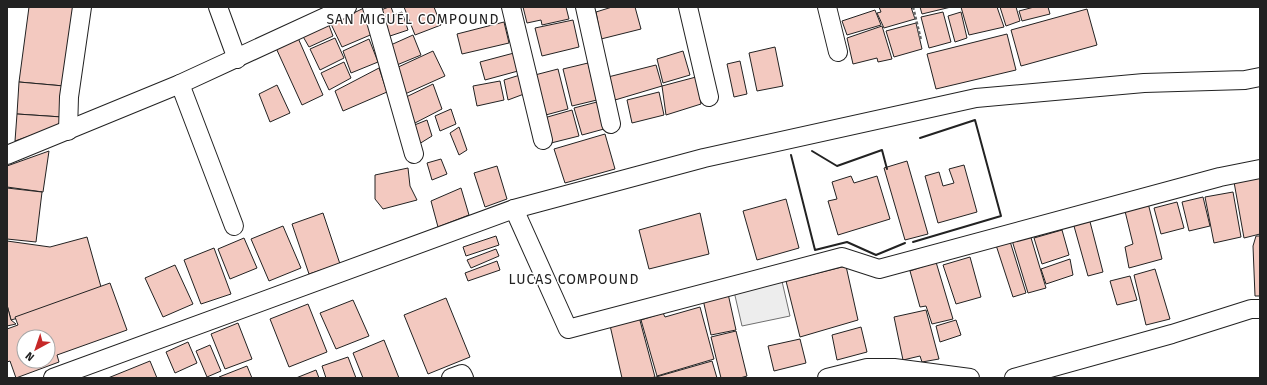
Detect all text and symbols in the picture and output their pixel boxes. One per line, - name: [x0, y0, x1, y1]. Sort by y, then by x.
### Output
- district label: SAN MIGUEL COMPOUND: [327, 11, 499, 28]
- district label: LUCAS COMPOUND: [509, 271, 639, 288]
- north arrow: [16, 329, 56, 369]
- text: N: [23, 349, 37, 364]

